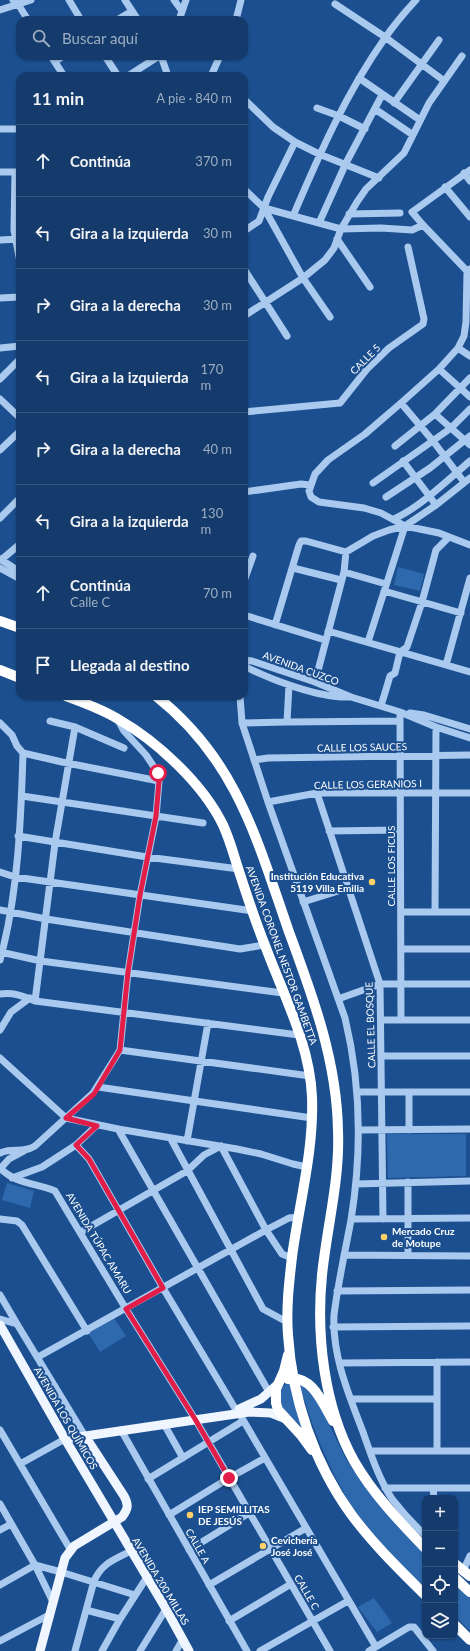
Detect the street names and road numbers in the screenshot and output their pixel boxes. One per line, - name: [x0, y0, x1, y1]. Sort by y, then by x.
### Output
- street label: CALLE 5: [347, 341, 383, 377]
- street label: AVENIDA CUZCO: [261, 649, 341, 687]
- street label: CALLE LOS SAUCES: [317, 740, 407, 754]
- street label: CALLE LOS GERANIOS I: [314, 777, 422, 791]
- street label: CALLE LOS FICUS: [385, 826, 397, 906]
- street label: AVENIDA CORONEL NESTOR GAMBETTA: [244, 864, 320, 1046]
- street label: CALLE EL BOSQUE: [362, 981, 378, 1068]
- street label: AVENIDA TÚPAC AMARU: [64, 1190, 134, 1296]
- street label: AVENIDA LOS QUÍMICOS: [32, 1364, 100, 1472]
- street label: CALLE A: [183, 1526, 213, 1566]
- street label: AVENIDA 200 MILLAS: [130, 1535, 192, 1627]
- street label: CALLE C: [292, 1572, 322, 1612]

